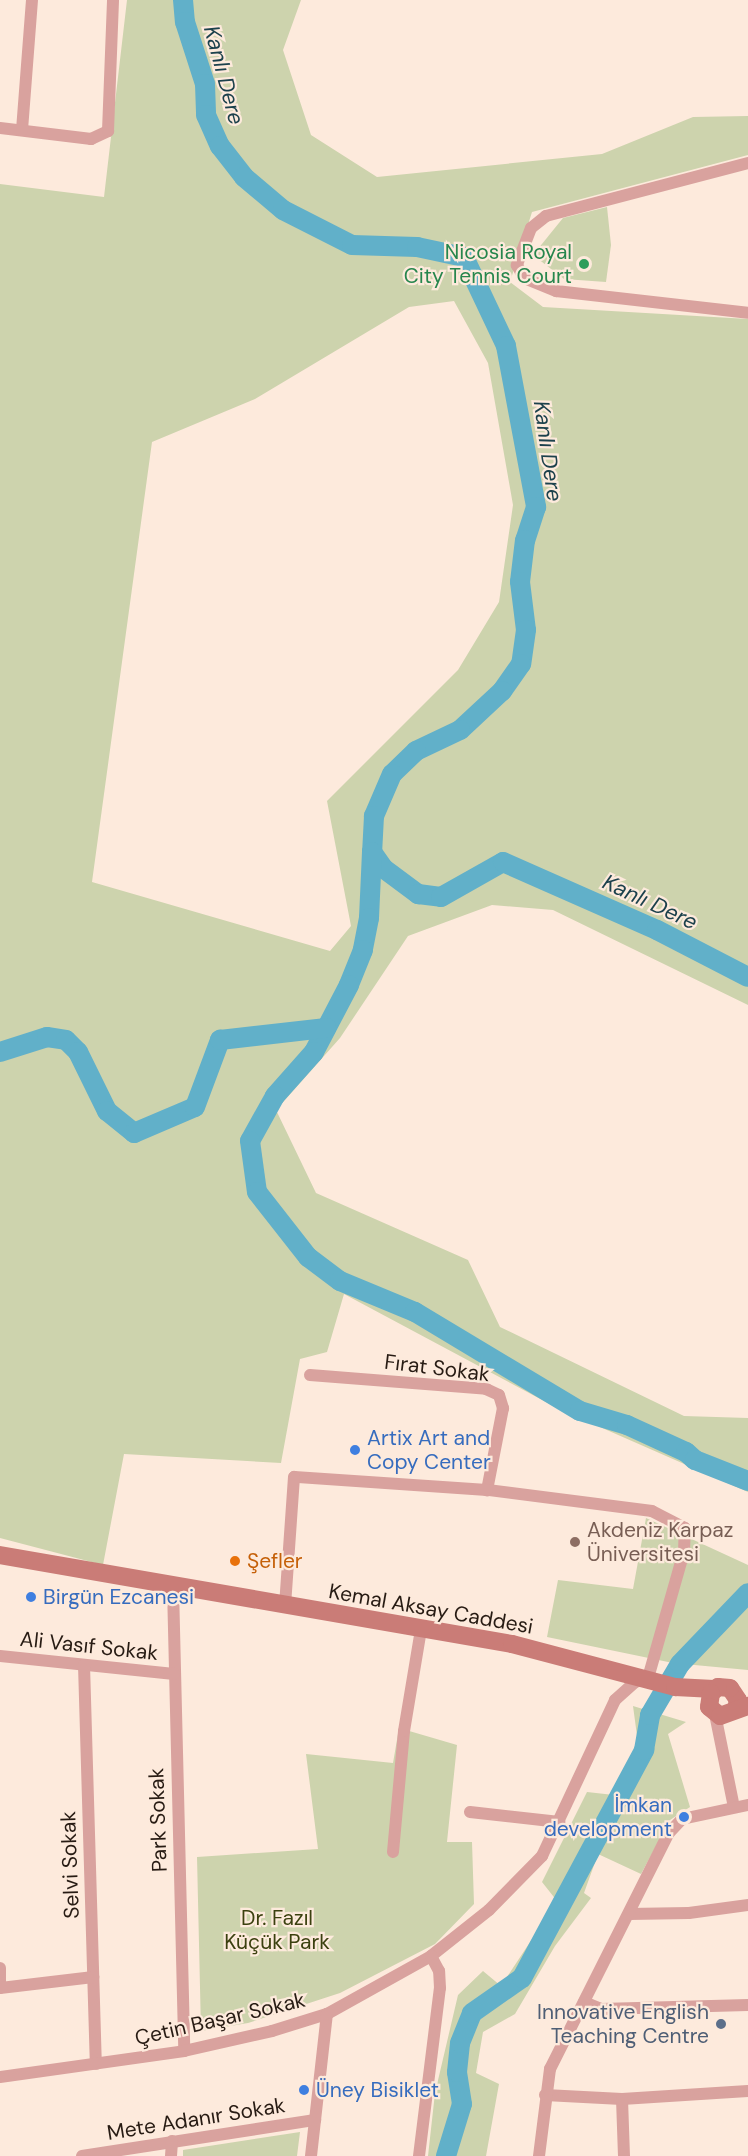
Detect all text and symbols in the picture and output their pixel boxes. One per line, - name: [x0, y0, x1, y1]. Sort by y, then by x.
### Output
- water label: Kanlı Dere: [198, 23, 250, 127]
- place label: Nicosia Royal City Tennis Court: [404, 239, 572, 289]
- marker: Nicosia Royal City Tennis Court: [577, 257, 591, 271]
- water label: Kanlı Dere: [528, 399, 568, 503]
- water label: Kanlı Dere: [598, 869, 702, 935]
- street label: Fırat Sokak: [383, 1349, 491, 1387]
- place label: Artix Art and Copy Center: [367, 1425, 491, 1475]
- marker: Artix Art and Copy Center: [348, 1443, 362, 1457]
- place label: Akdeniz Karpaz Üniversitesi: [587, 1517, 733, 1567]
- marker: Akdeniz Karpaz Üniversitesi: [568, 1535, 582, 1549]
- place label: Şefler: [247, 1548, 303, 1574]
- marker: Şefler: [228, 1554, 242, 1568]
- street label: Kemal Aksay Caddesi: [327, 1579, 535, 1639]
- place label: Birgün Ezcanesi: [43, 1584, 194, 1610]
- marker: Birgün Ezcanesi: [24, 1590, 38, 1604]
- street label: Ali Vasıf Sokak: [19, 1626, 159, 1666]
- street label: Park Sokak: [144, 1767, 172, 1873]
- place label: İmkan development: [544, 1792, 672, 1842]
- marker: İmkan development: [677, 1810, 691, 1824]
- street label: Selvi Sokak: [56, 1811, 84, 1919]
- park label: Dr. Fazıl Küçük Park: [224, 1905, 330, 1955]
- street label: Çetin Başar Sokak: [132, 1987, 308, 2051]
- place label: Innovative English Teaching Centre: [537, 1999, 709, 2049]
- marker: Innovative English Teaching Centre: [714, 2017, 728, 2031]
- place label: Üney Bisiklet: [316, 2077, 439, 2103]
- marker: Üney Bisiklet: [297, 2083, 311, 2097]
- street label: Mete Adanır Sokak: [105, 2092, 287, 2146]

